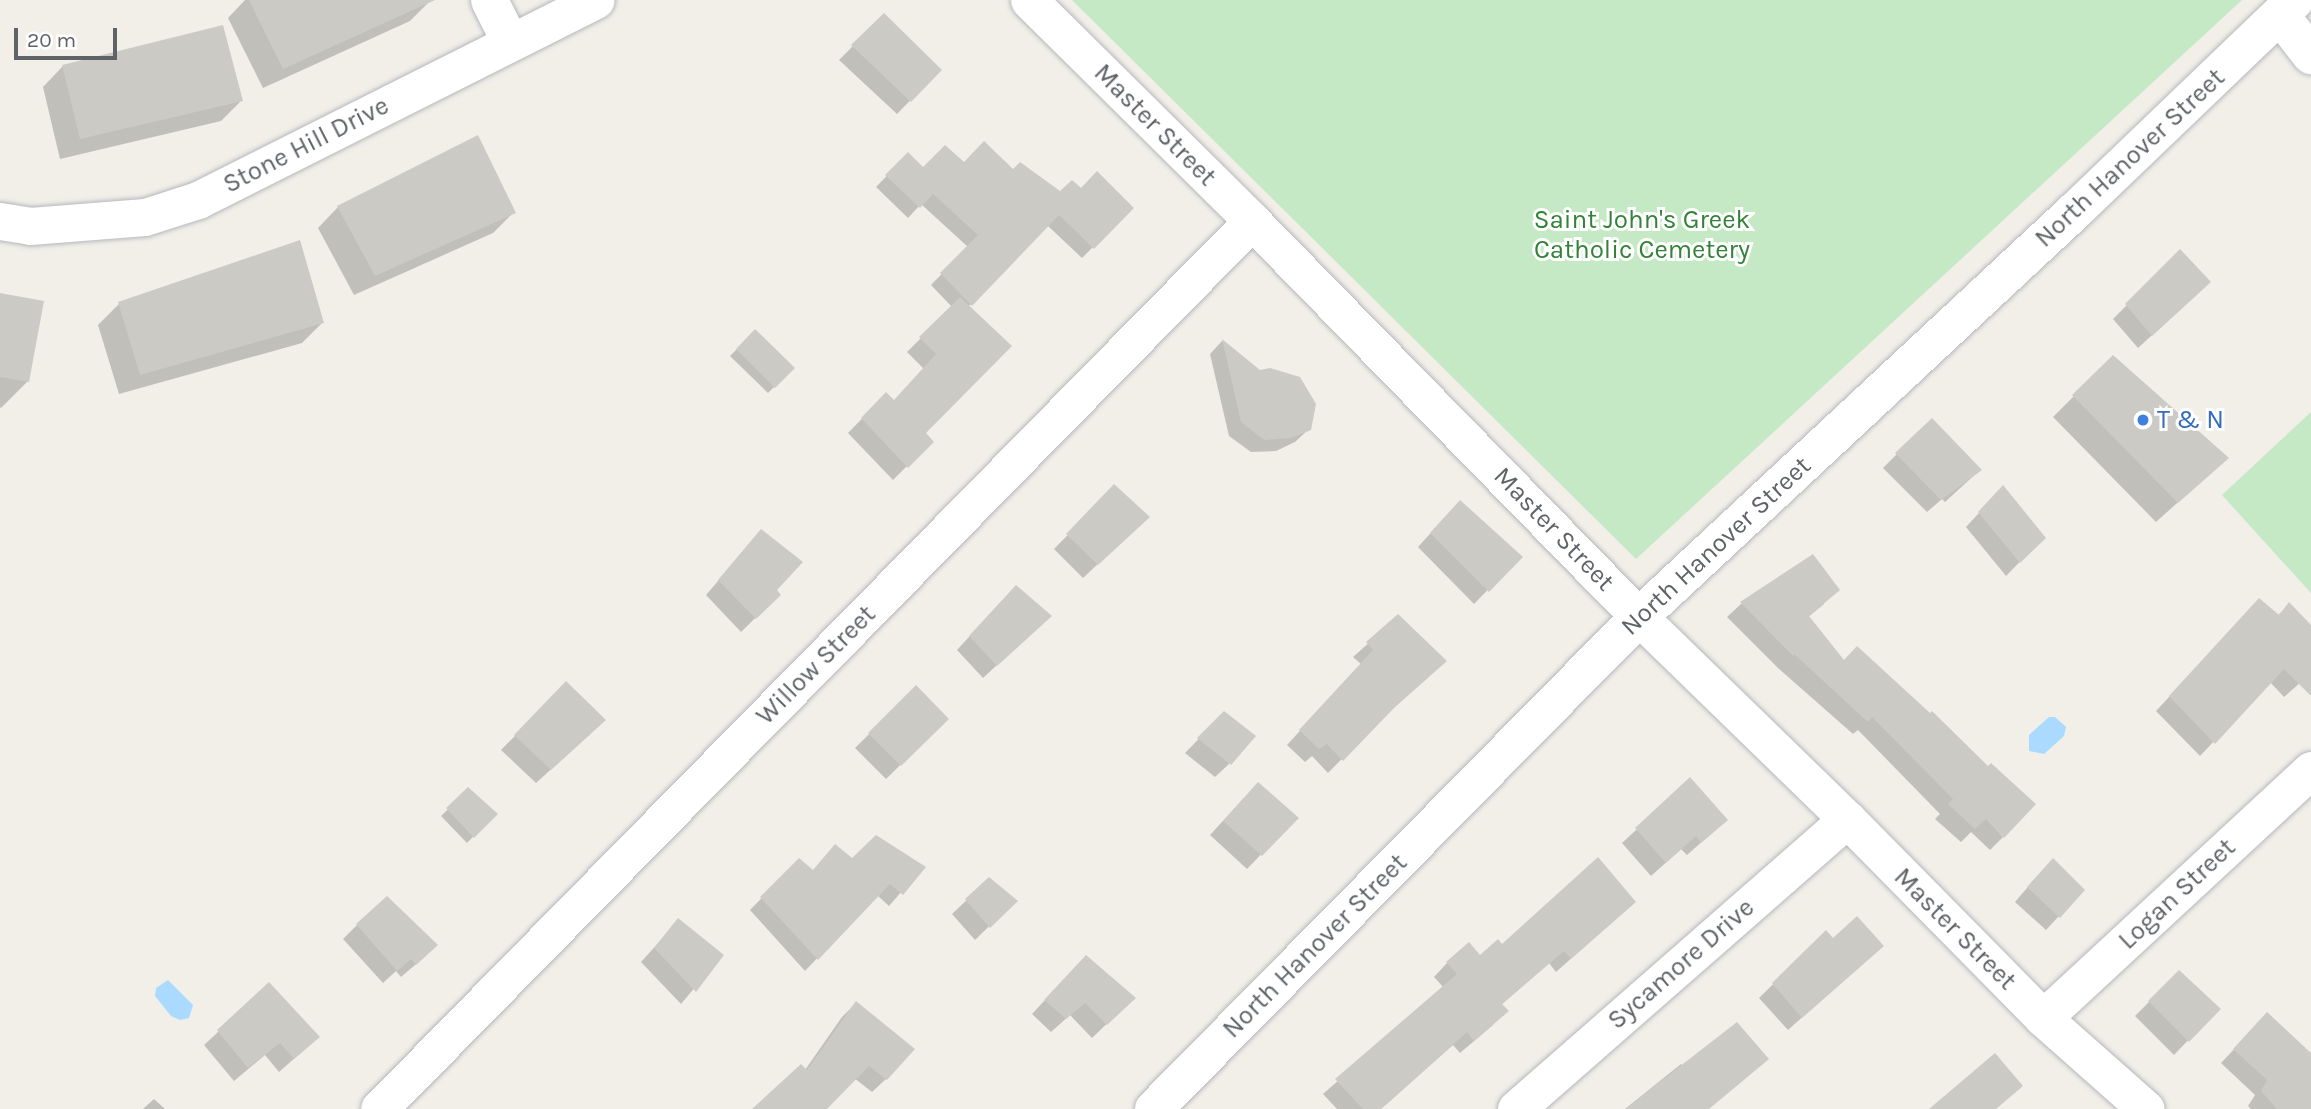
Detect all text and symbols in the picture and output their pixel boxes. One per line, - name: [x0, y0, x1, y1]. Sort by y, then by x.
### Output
- scale bar: [18, 14, 121, 58]
- text: 20 m: [27, 28, 76, 52]
- street label: Master Street: [1087, 57, 1223, 193]
- street label: North Hanover Street: [2029, 62, 2231, 254]
- street label: Stone Hill Drive: [218, 90, 394, 200]
- park label: Saint John's Greek Catholic Cemetery: [1534, 204, 1750, 266]
- place label: T & N: [2157, 404, 2224, 436]
- marker: T & N: [2135, 412, 2151, 428]
- street label: North Hanover Street: [1615, 450, 1817, 642]
- street label: Master Street: [1487, 461, 1621, 597]
- street label: Willow Street: [750, 599, 882, 731]
- street label: Logan Street: [2112, 832, 2242, 956]
- street label: North Hanover Street: [1216, 847, 1414, 1045]
- street label: Master Street: [1887, 861, 2023, 997]
- street label: Sycamore Drive: [1601, 892, 1761, 1036]

